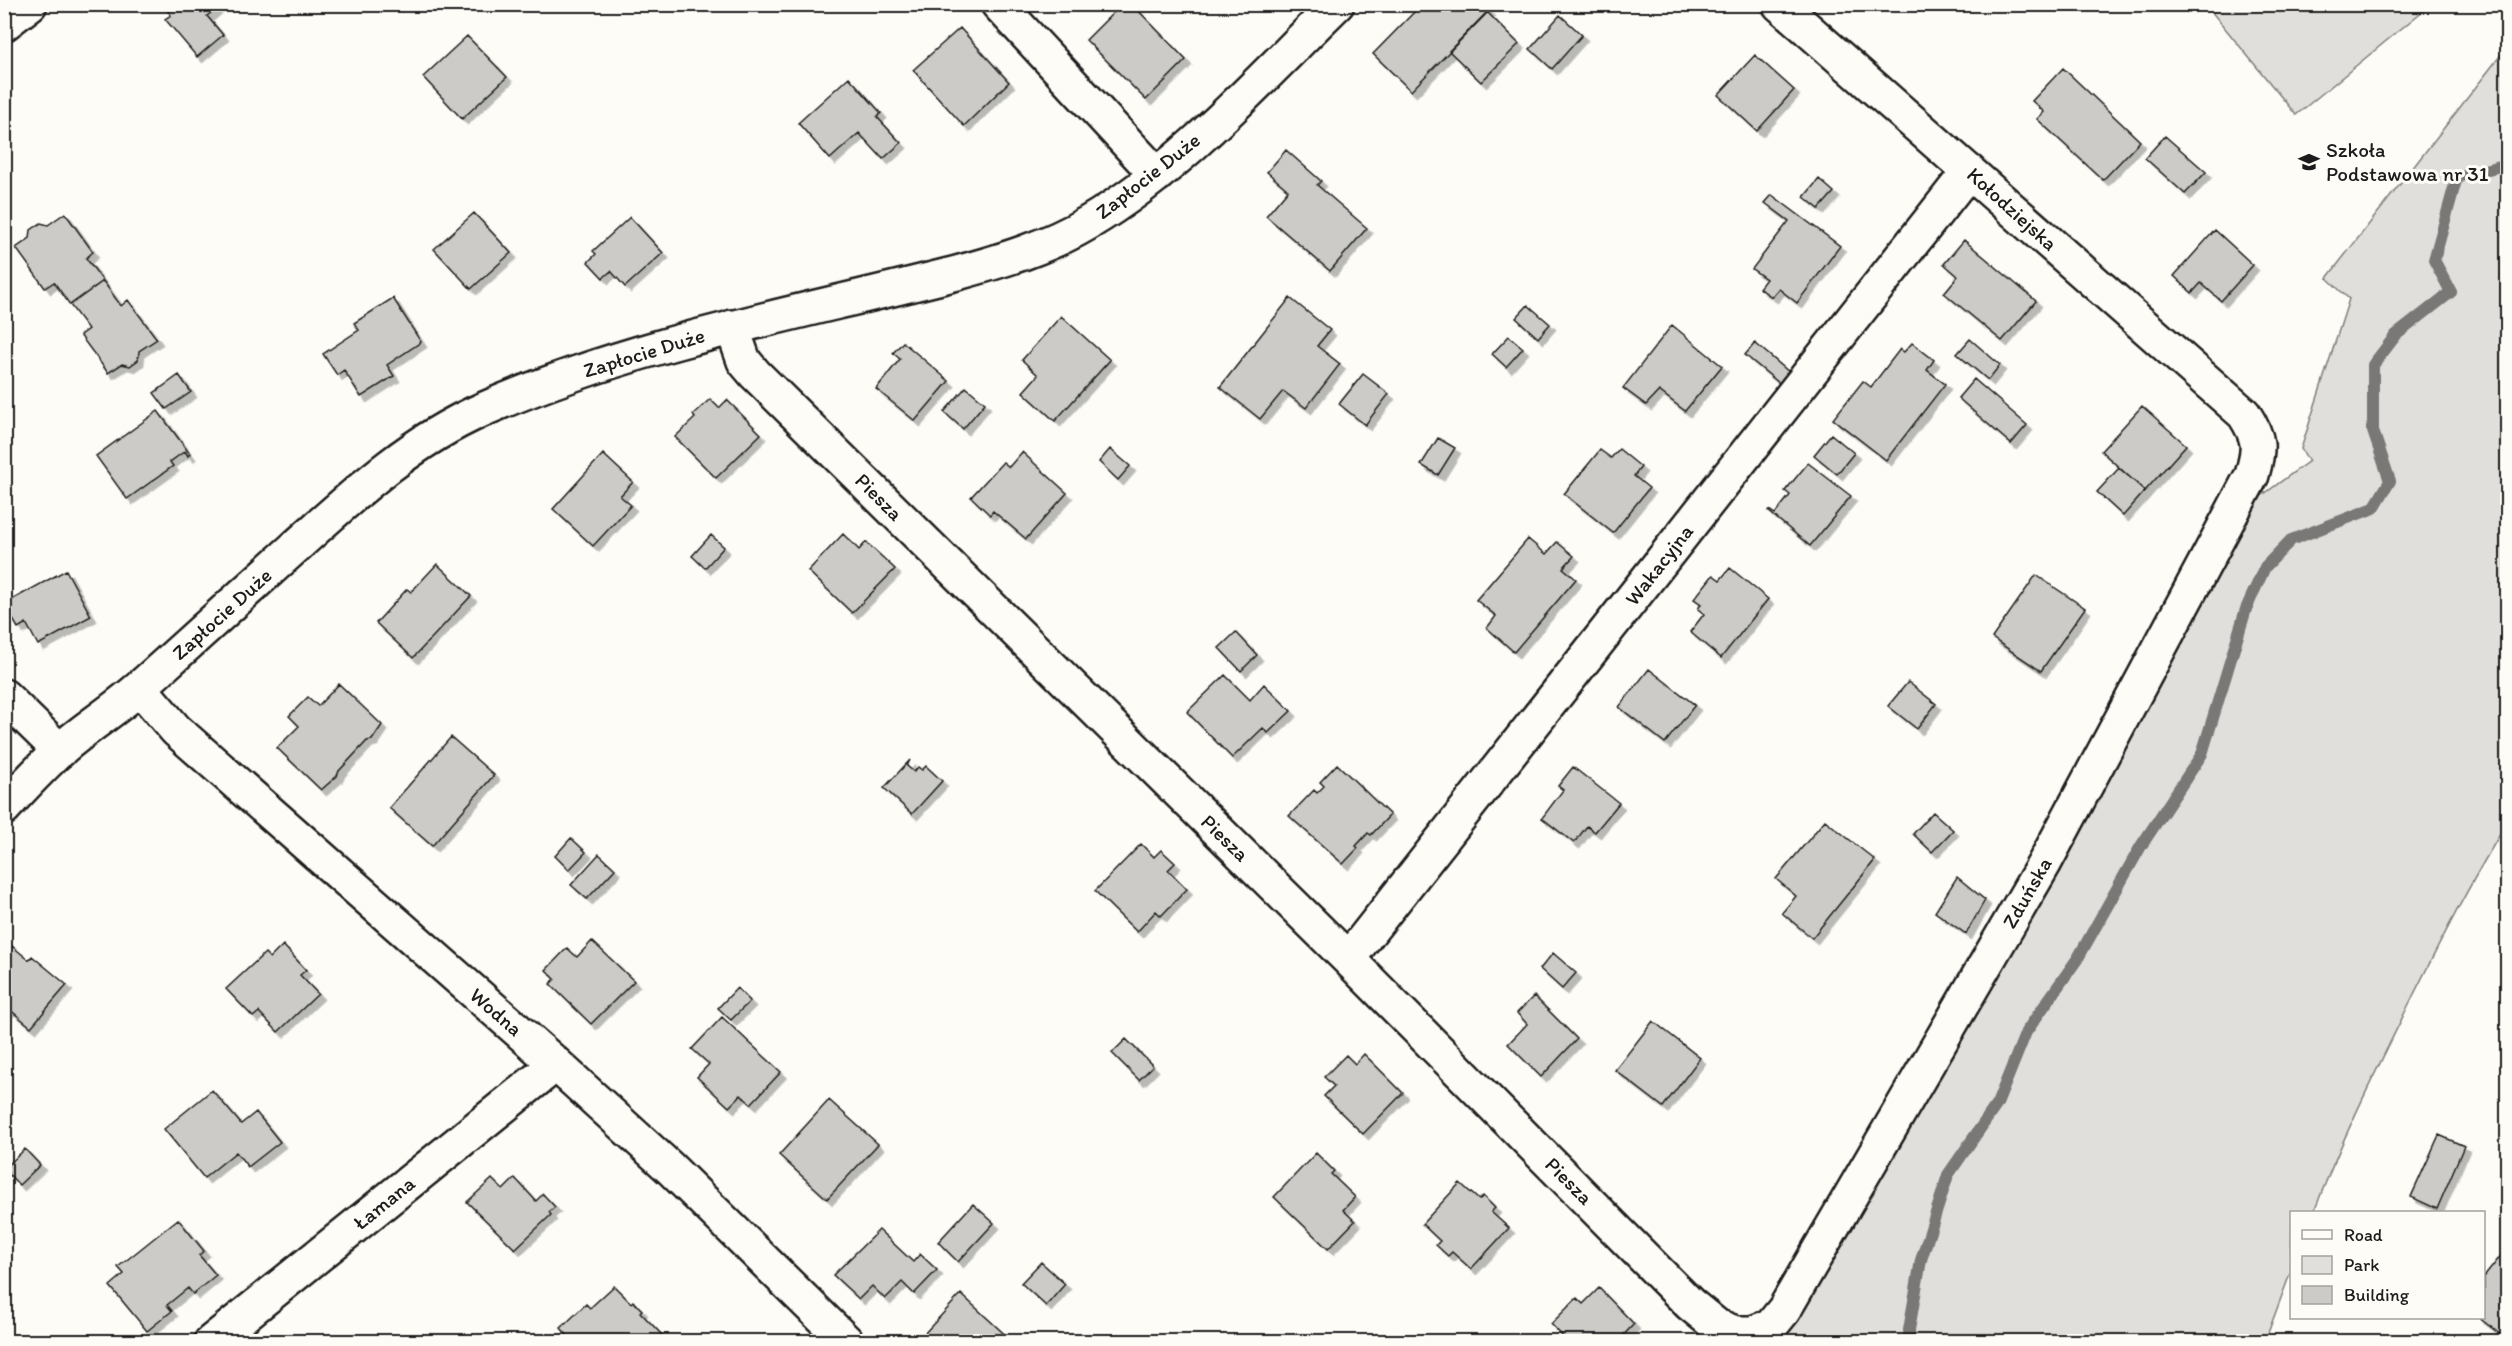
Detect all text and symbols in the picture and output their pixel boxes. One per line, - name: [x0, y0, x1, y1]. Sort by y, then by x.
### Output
- street label: Zapłocie Duże: [1091, 127, 1205, 224]
- place label: Szkoła Podstawowa nr 31: [2326, 137, 2489, 186]
- school or university icon: Szkoła Podstawowa nr 31: [2297, 150, 2321, 174]
- street label: Kołodziejska: [1962, 162, 2063, 256]
- street label: Zapłocie Duże: [580, 322, 708, 383]
- street label: Piesza: [850, 468, 908, 526]
- street label: Wakacyjna: [1619, 519, 1698, 610]
- street label: Zapłocie Duże: [167, 562, 277, 665]
- street label: Piesza: [1196, 809, 1255, 867]
- street label: Zduńska: [1996, 853, 2057, 933]
- street label: Wodna: [465, 982, 528, 1041]
- street label: Piesza: [1540, 1152, 1598, 1210]
- street label: Łamana: [348, 1170, 420, 1235]
- legend: [2290, 1211, 2485, 1319]
- text: Road: [2344, 1224, 2383, 1246]
- text: Park: [2344, 1254, 2379, 1276]
- text: Building: [2344, 1284, 2410, 1306]

